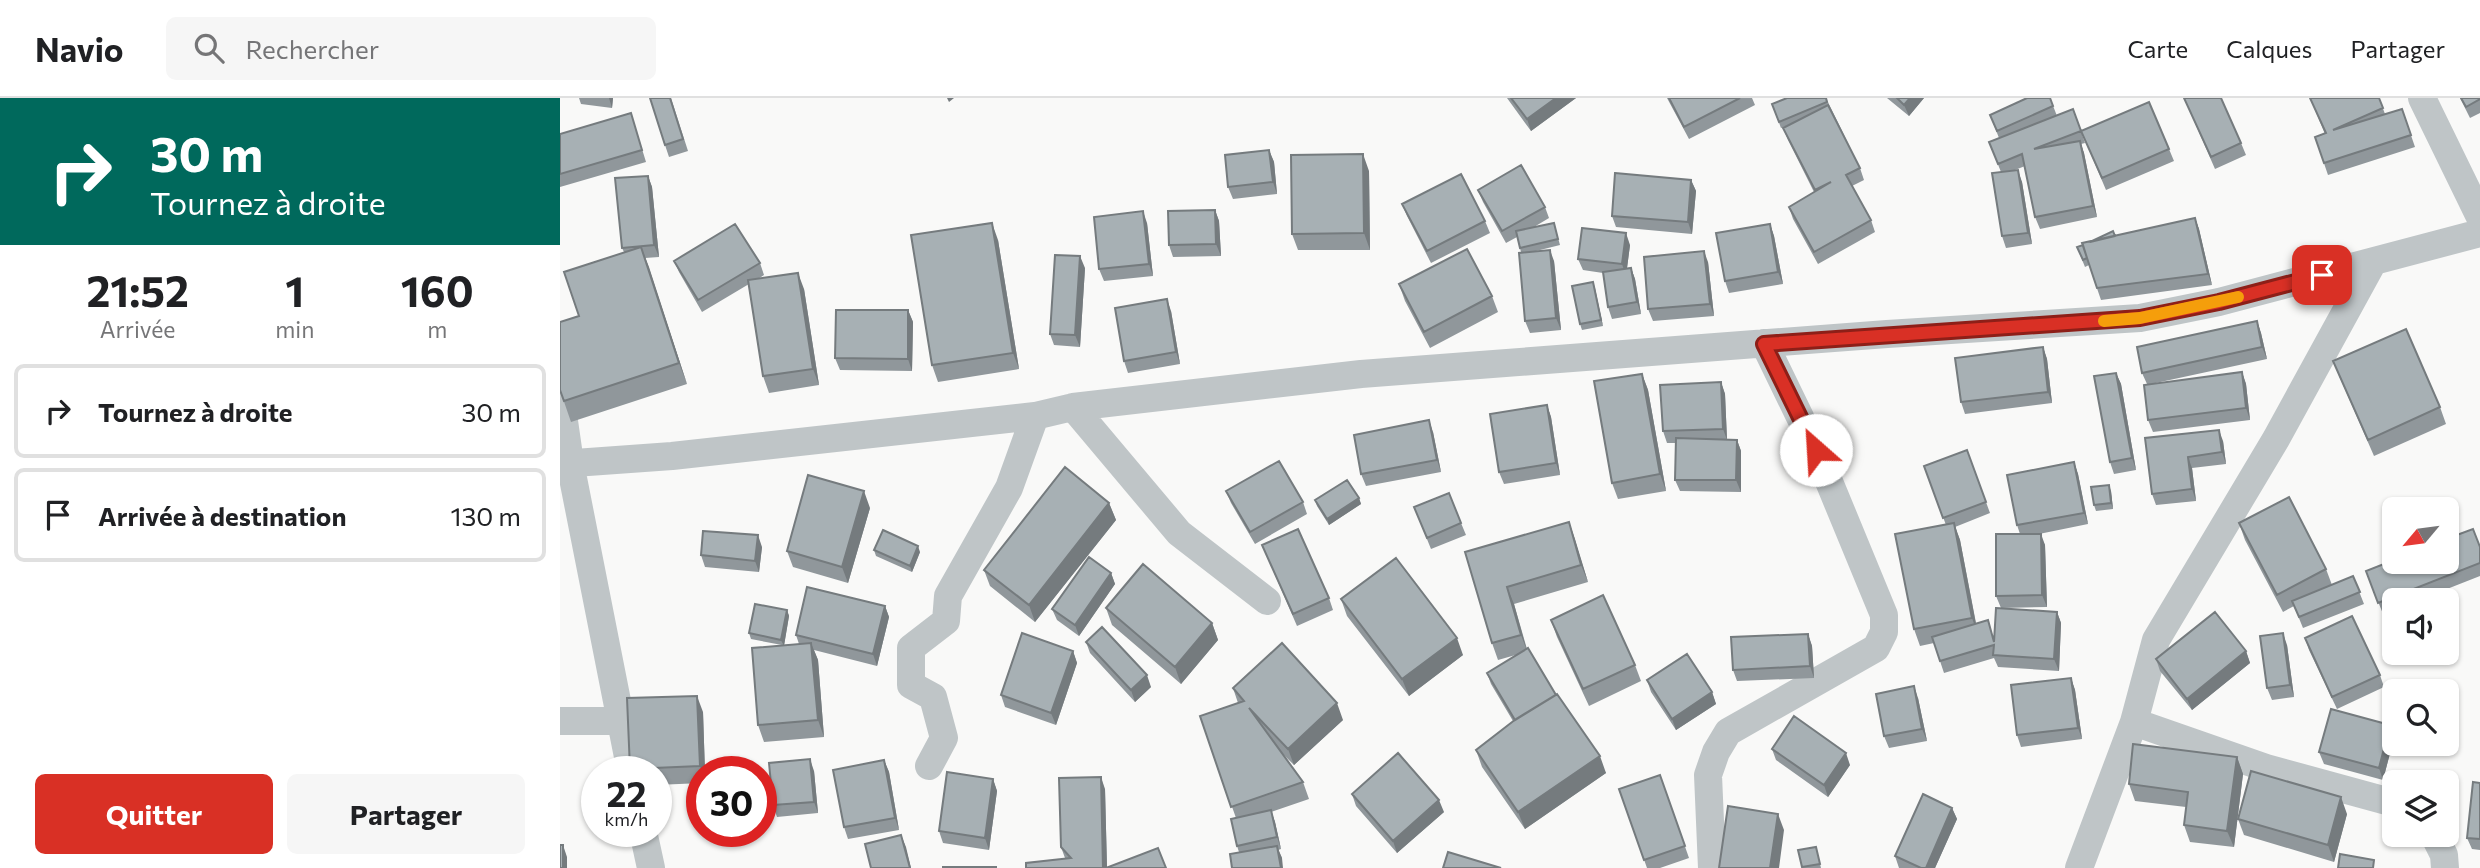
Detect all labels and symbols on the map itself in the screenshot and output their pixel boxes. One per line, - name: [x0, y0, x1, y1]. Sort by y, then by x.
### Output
- pin: [2292, 245, 2352, 305]
- position arrow: [1779, 413, 1853, 487]
- north arrow: [2382, 497, 2459, 574]
- speed limit sign: 30: [686, 756, 777, 847]

